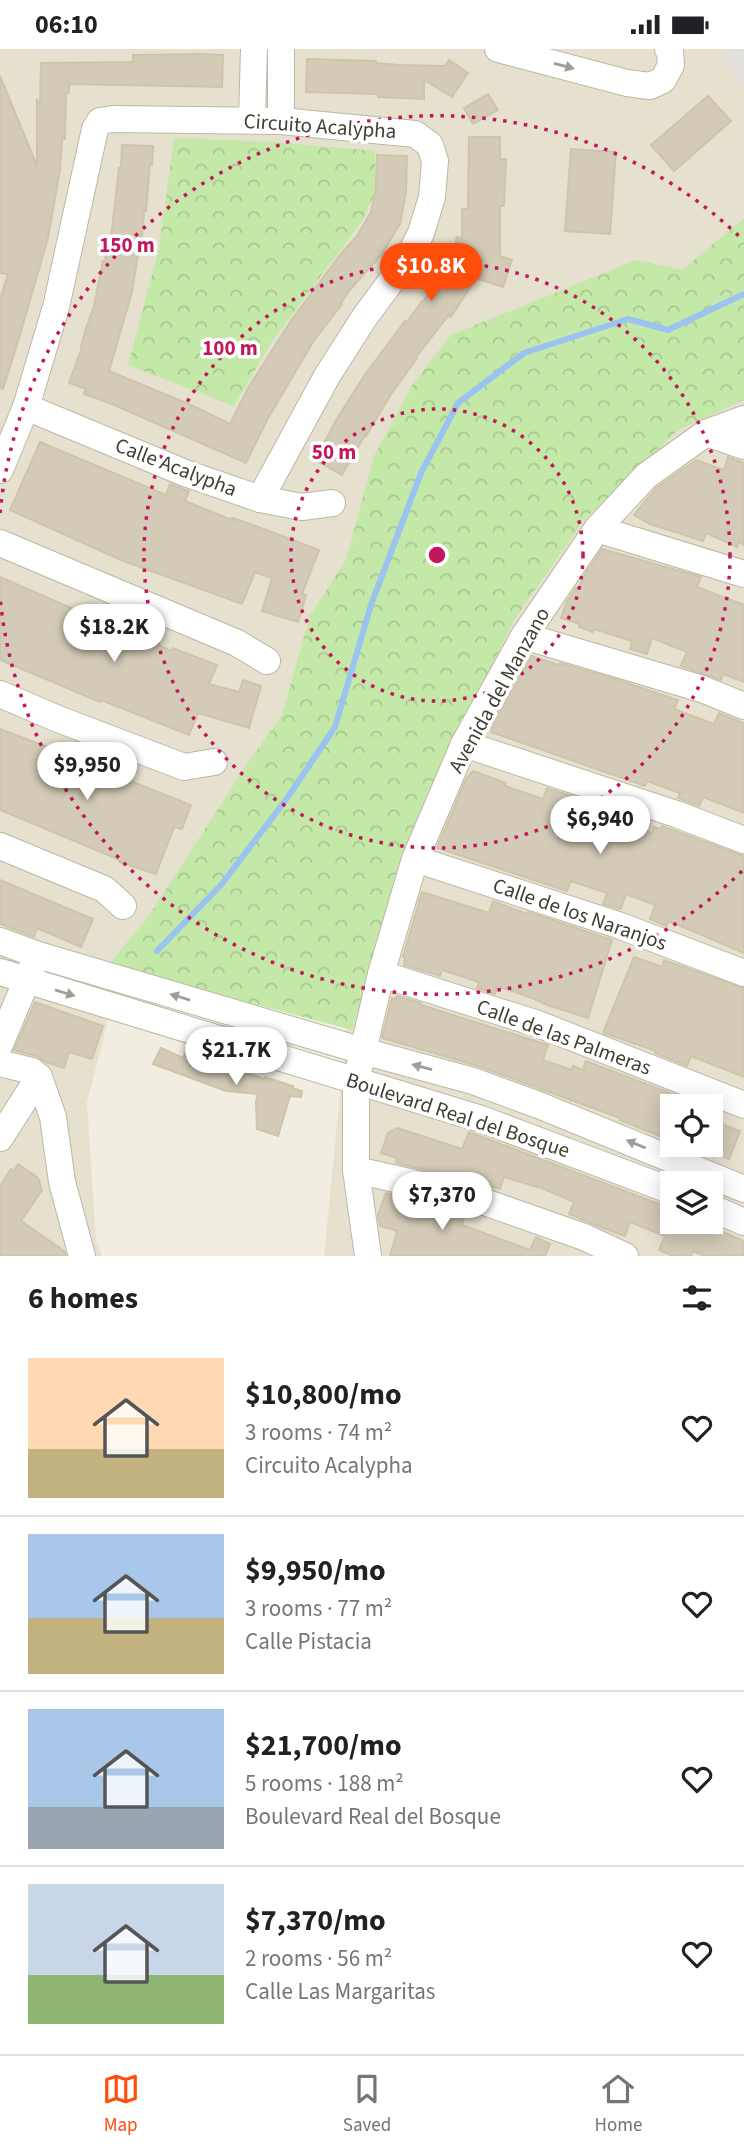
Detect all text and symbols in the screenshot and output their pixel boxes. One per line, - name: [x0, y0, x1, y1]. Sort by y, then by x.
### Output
- text: 06:10: [35, 6, 98, 43]
- one-way arrow: [553, 61, 575, 72]
- street label: Circuito Acalypha: [243, 106, 397, 146]
- text: 150 m: [99, 230, 155, 260]
- pin: $10.8K: [374, 243, 488, 303]
- text: $10.8K: [396, 249, 466, 282]
- text: 100 m: [202, 333, 258, 363]
- street label: Calle Acalypha: [111, 430, 241, 504]
- text: 50 m: [312, 437, 356, 467]
- centre of rings: [425, 543, 449, 567]
- street label: Avenida del Manzano: [441, 602, 557, 778]
- pin: $18.2K: [57, 605, 171, 664]
- text: $18.2K: [79, 610, 149, 643]
- pin: $9,950: [30, 743, 144, 802]
- text: $9,950: [53, 748, 121, 781]
- pin: $6,940: [543, 797, 657, 856]
- text: $6,940: [566, 802, 634, 835]
- street label: Calle de los Naranjos: [489, 870, 671, 958]
- one-way arrow: [55, 988, 76, 998]
- one-way arrow: [169, 991, 190, 1001]
- street label: Calle de las Palmeras: [472, 991, 656, 1083]
- pin: $21.7K: [179, 1027, 293, 1087]
- text: $21.7K: [201, 1033, 271, 1066]
- one-way arrow: [411, 1061, 433, 1072]
- street label: Boulevard Real del Bosque: [342, 1065, 574, 1165]
- map controls: [660, 1094, 723, 1234]
- button: locate: [660, 1094, 723, 1157]
- one-way arrow: [625, 1138, 646, 1149]
- button: layers: [660, 1171, 723, 1234]
- pin: $7,370: [385, 1173, 499, 1232]
- text: $7,370: [408, 1178, 476, 1211]
- text: 6 homes: [28, 1277, 138, 1320]
- icon: filters: [678, 1279, 716, 1317]
- text: $10,800/mo: [245, 1373, 402, 1416]
- icon: home: [84, 1386, 168, 1470]
- icon: heart: [678, 1409, 716, 1447]
- text: 3 rooms · 74 m²: [245, 1416, 392, 1449]
- text: Circuito Acalypha: [245, 1449, 413, 1482]
- text: $9,950/mo: [245, 1549, 386, 1592]
- icon: home: [84, 1562, 168, 1646]
- icon: heart: [678, 1585, 716, 1623]
- text: 3 rooms · 77 m²: [245, 1592, 392, 1625]
- text: Calle Pistacia: [245, 1625, 372, 1658]
- text: $21,700/mo: [245, 1724, 402, 1767]
- icon: home: [84, 1737, 168, 1821]
- icon: heart: [678, 1760, 716, 1798]
- text: 5 rooms · 188 m²: [245, 1767, 404, 1800]
- text: Boulevard Real del Bosque: [245, 1800, 501, 1833]
- text: $7,370/mo: [245, 1899, 386, 1942]
- icon: home: [84, 1912, 168, 1996]
- icon: heart: [678, 1935, 716, 1973]
- text: 2 rooms · 56 m²: [245, 1942, 392, 1975]
- text: Calle Las Margaritas: [245, 1975, 436, 2008]
- tab: Map: [102, 2070, 140, 2139]
- tab: Saved: [343, 2070, 391, 2139]
- tab: Home: [595, 2070, 642, 2139]

